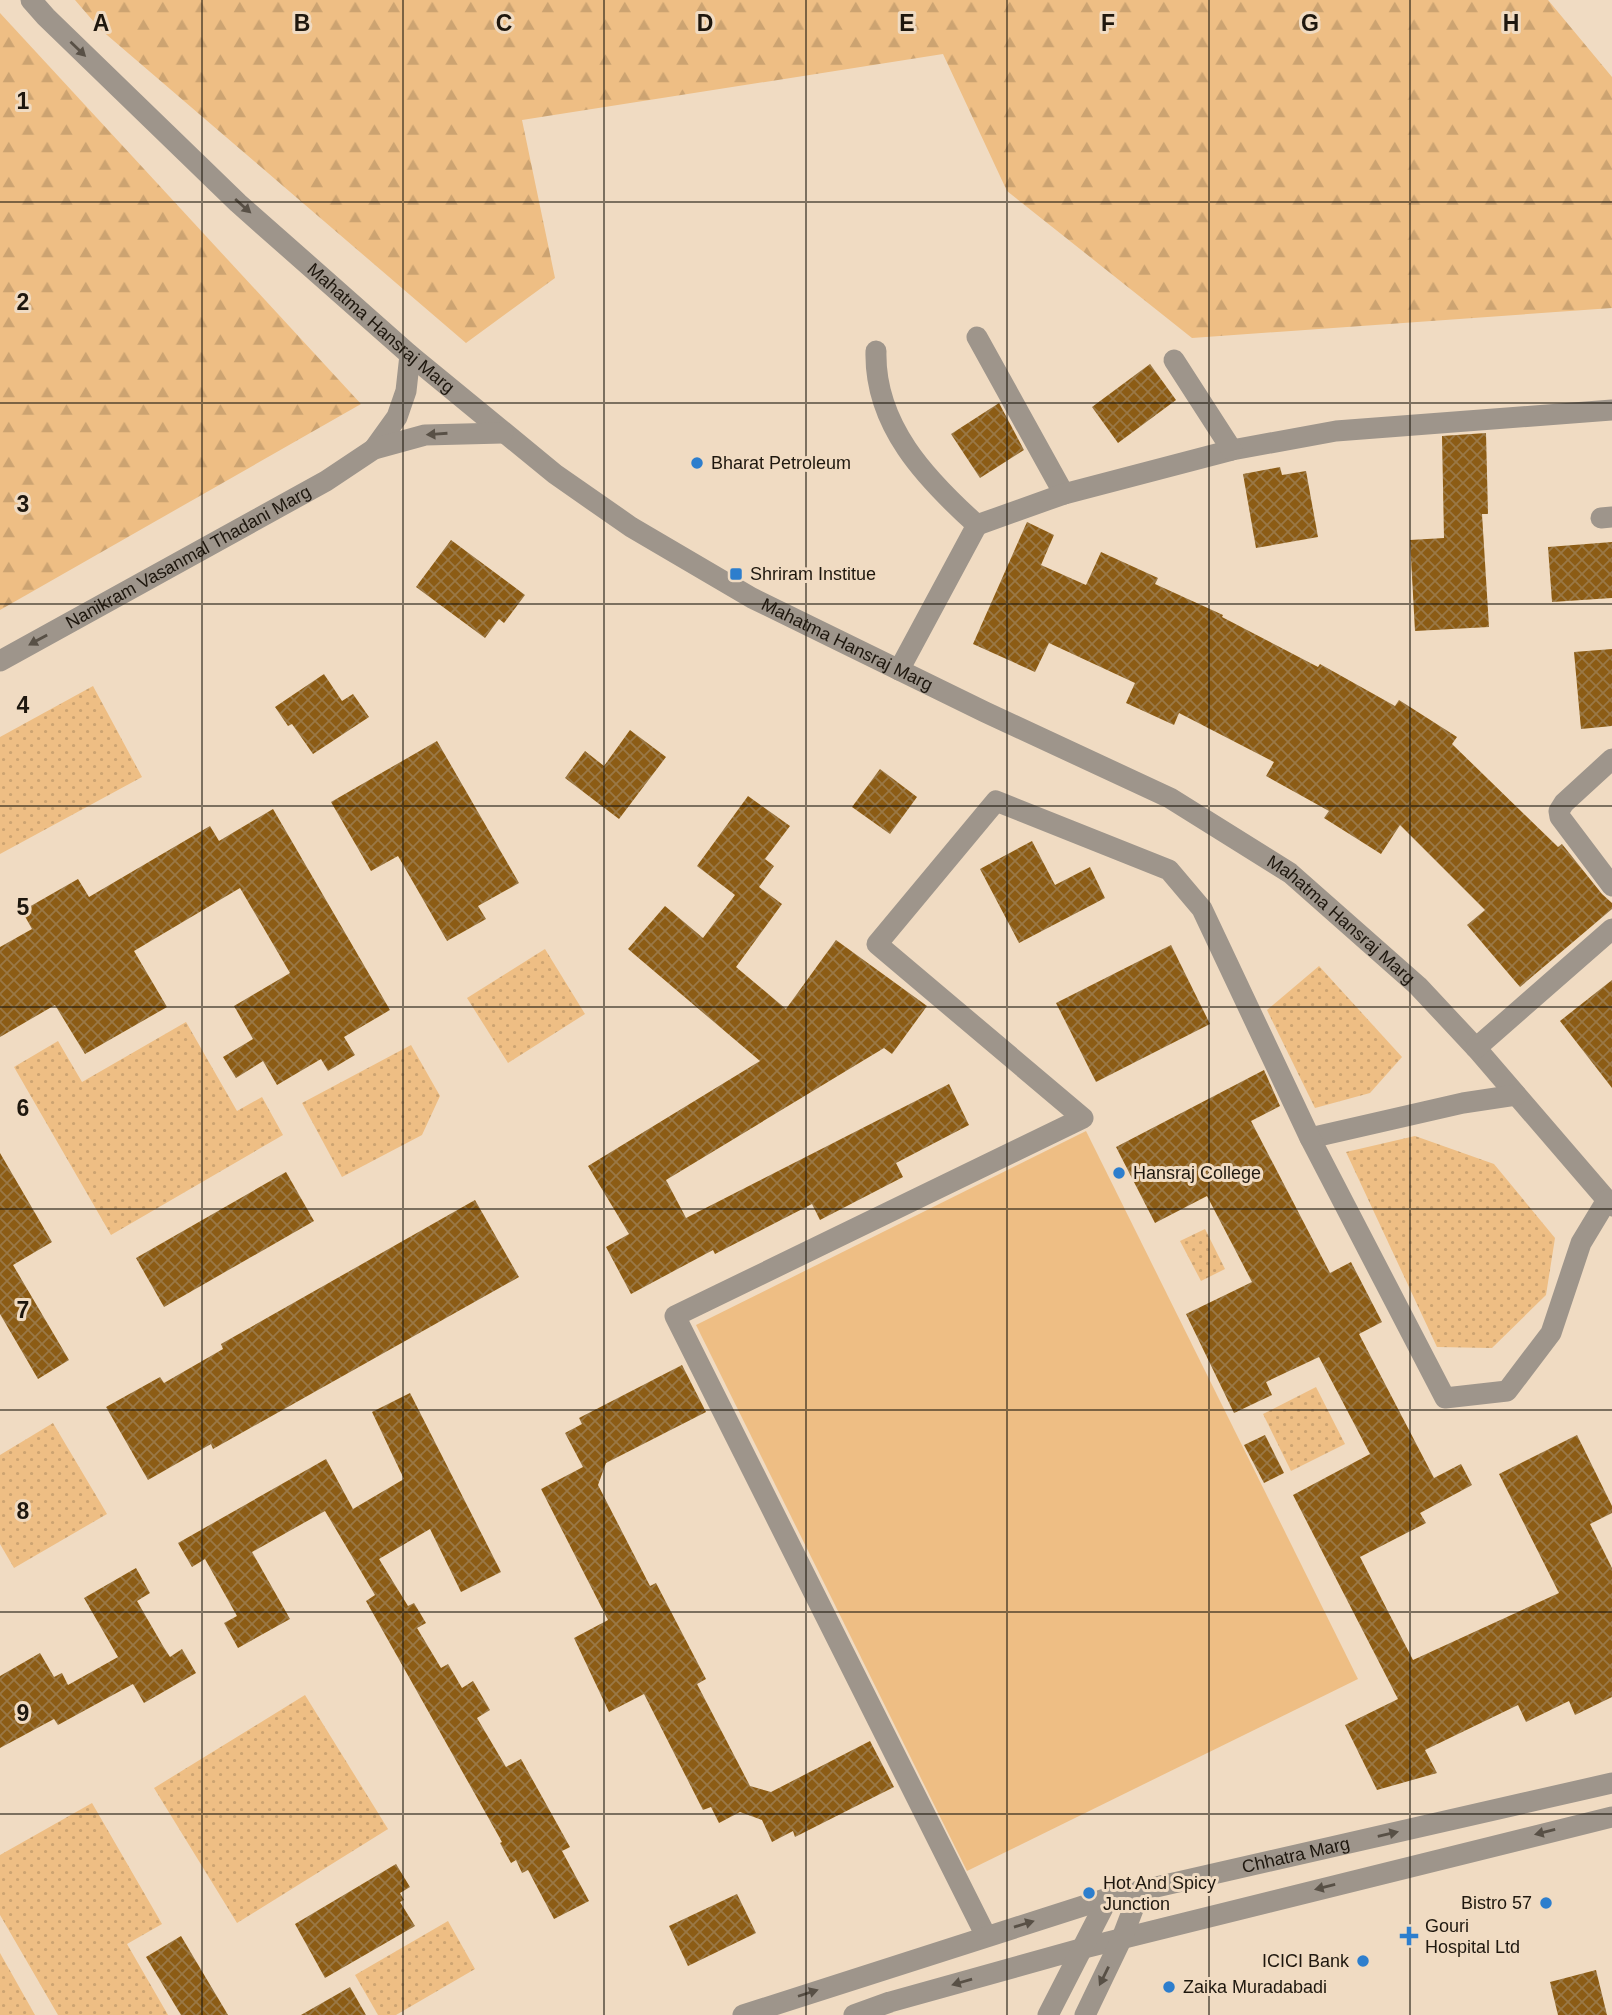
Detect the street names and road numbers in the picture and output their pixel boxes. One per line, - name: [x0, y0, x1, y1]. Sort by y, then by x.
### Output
- street label: Mahatma Hansraj Marg: [303, 259, 459, 397]
- street label: Nanikram Vasanmal Thadani Marg: [62, 481, 314, 633]
- street label: Mahatma Hansraj Marg: [758, 594, 936, 695]
- street label: Mahatma Hansraj Marg: [1263, 851, 1419, 988]
- street label: Chhatra Marg: [1240, 1833, 1352, 1877]

